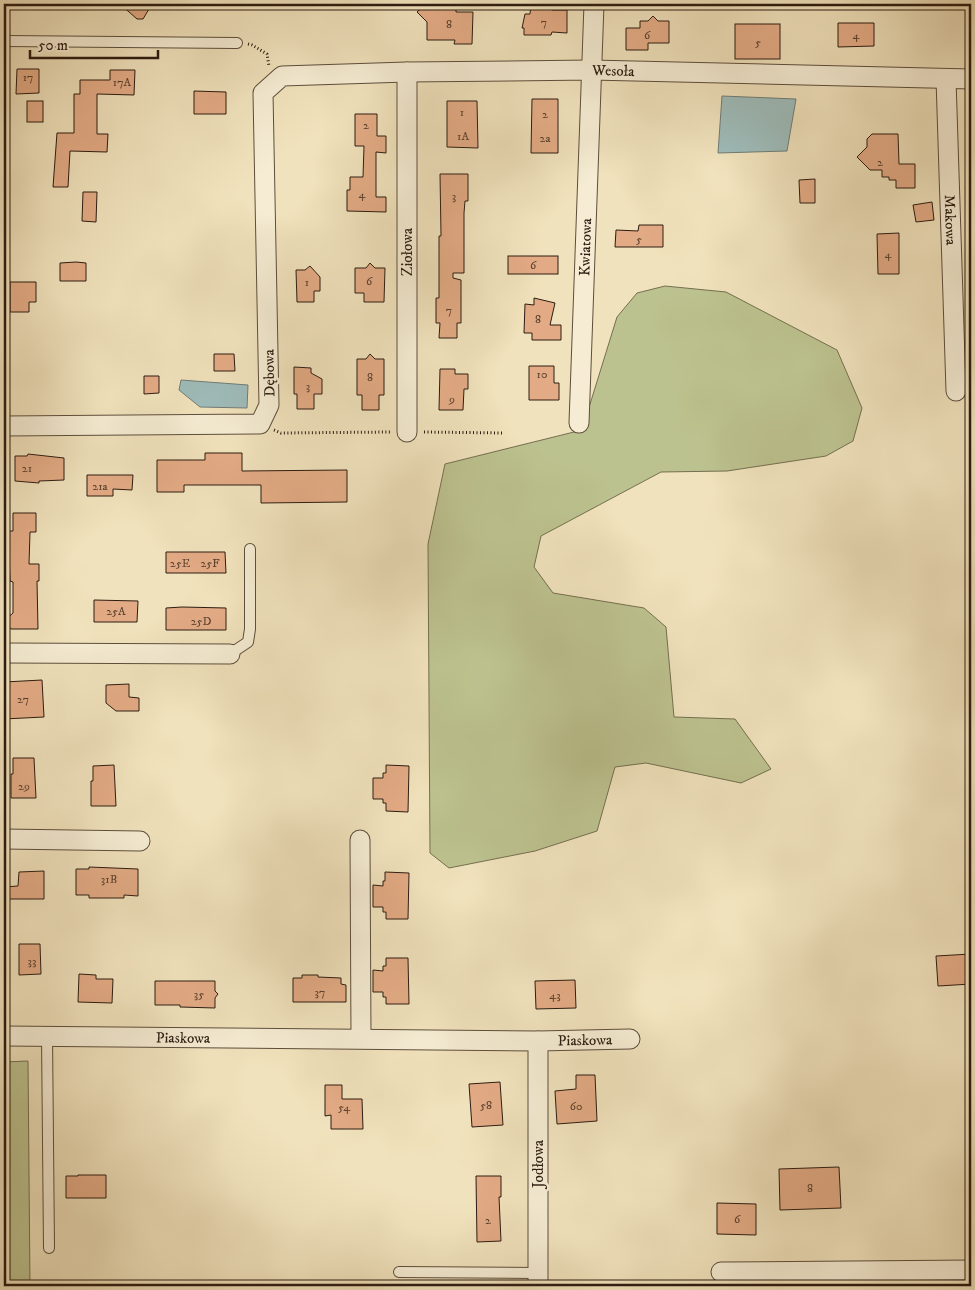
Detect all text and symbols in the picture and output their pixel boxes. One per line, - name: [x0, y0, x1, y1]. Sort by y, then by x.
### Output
- house number: 7: [541, 15, 547, 30]
- house number: 8: [446, 17, 452, 32]
- scale bar: [30, 28, 158, 60]
- house number: 6: [644, 28, 651, 43]
- house number: 4: [853, 28, 861, 43]
- house number: 5: [755, 35, 761, 50]
- text: 50 m: [38, 36, 68, 55]
- street label: Wesoła: [591, 61, 635, 81]
- house number: 17: [23, 70, 33, 85]
- house number: 17A: [113, 75, 132, 90]
- house number: 1: [460, 105, 464, 120]
- house number: 2: [542, 107, 548, 122]
- house number: 2: [363, 118, 369, 133]
- house number: 1A: [457, 129, 469, 144]
- house number: 2a: [540, 131, 551, 146]
- house number: 2: [877, 155, 883, 170]
- house number: 4: [359, 187, 367, 202]
- house number: 3: [452, 189, 456, 204]
- street label: Makowa: [940, 194, 960, 246]
- street label: Kwiatowa: [575, 217, 596, 276]
- street label: Ziołowa: [398, 227, 417, 276]
- house number: 5: [636, 232, 642, 247]
- house number: 4: [885, 247, 893, 262]
- house number: 6: [530, 258, 537, 273]
- house number: 6: [366, 274, 373, 289]
- house number: 1: [305, 275, 309, 290]
- house number: 7: [446, 303, 452, 318]
- house number: 8: [535, 312, 541, 327]
- street label: Dębowa: [260, 348, 279, 397]
- house number: 10: [537, 367, 547, 382]
- house number: 8: [367, 370, 373, 385]
- house number: 3: [306, 379, 310, 394]
- house number: 9: [448, 392, 455, 407]
- house number: 21: [22, 461, 32, 476]
- house number: 21a: [92, 479, 109, 494]
- house number: 25E: [170, 556, 191, 571]
- house number: 25F: [200, 556, 220, 571]
- house number: 25A: [106, 604, 126, 619]
- house number: 25D: [191, 614, 211, 629]
- house number: 27: [17, 692, 29, 707]
- house number: 29: [18, 779, 30, 794]
- house number: 31B: [101, 872, 117, 887]
- house number: 33: [28, 954, 36, 969]
- house number: 37: [315, 985, 325, 1000]
- house number: 35: [194, 987, 204, 1002]
- house number: 43: [549, 988, 561, 1003]
- street label: Piaskowa: [156, 1028, 211, 1048]
- street label: Piaskowa: [558, 1030, 613, 1051]
- house number: 58: [480, 1098, 492, 1113]
- house number: 60: [570, 1099, 582, 1114]
- house number: 54: [338, 1100, 351, 1115]
- street label: Jodłowa: [529, 1139, 548, 1190]
- house number: 8: [807, 1181, 813, 1196]
- house number: 6: [734, 1212, 741, 1227]
- house number: 2: [485, 1213, 491, 1228]

